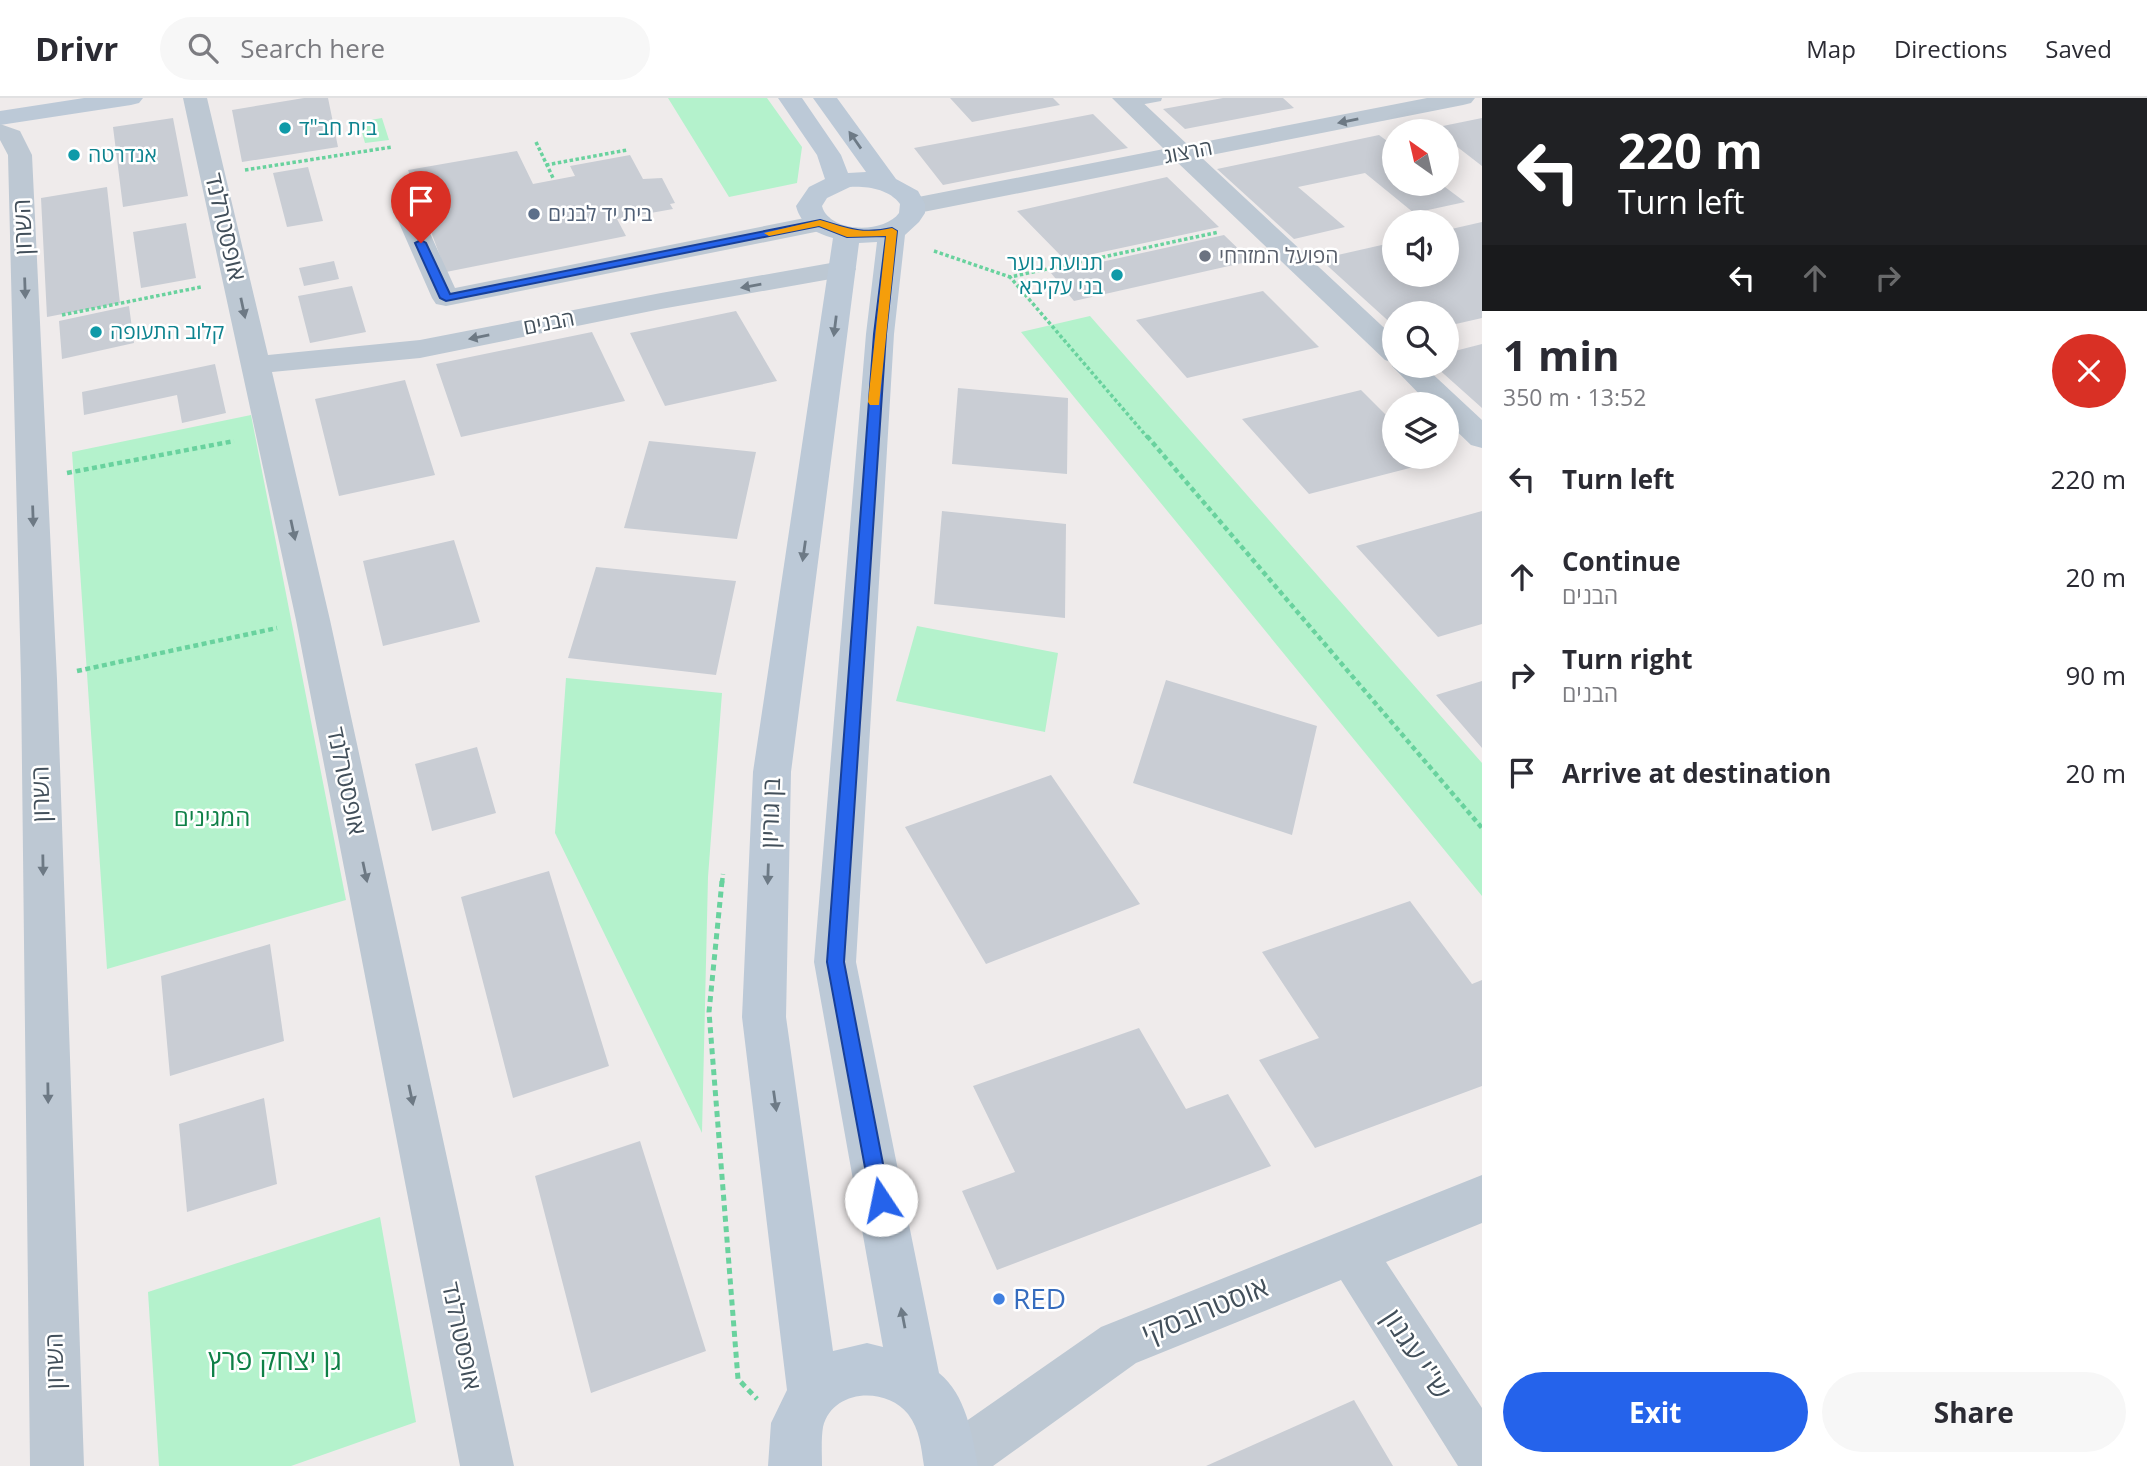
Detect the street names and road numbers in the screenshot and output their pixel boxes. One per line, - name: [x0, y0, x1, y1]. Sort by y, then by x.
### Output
- street label: הרצוג: [1161, 133, 1215, 169]
- street label: אופסטרלנד: [198, 169, 255, 284]
- street label: השרון: [4, 198, 39, 256]
- street label: הבנים: [521, 303, 577, 341]
- street label: אופסטרלנד: [320, 724, 375, 838]
- street label: השרון: [23, 766, 56, 822]
- street label: בן גוריון: [752, 777, 787, 849]
- street label: אוסטרובסקי: [1135, 1266, 1274, 1352]
- street label: אופסטרלנד: [435, 1279, 490, 1393]
- street label: ש''י עגנון: [1375, 1301, 1461, 1406]
- street label: השרון: [37, 1333, 70, 1389]

